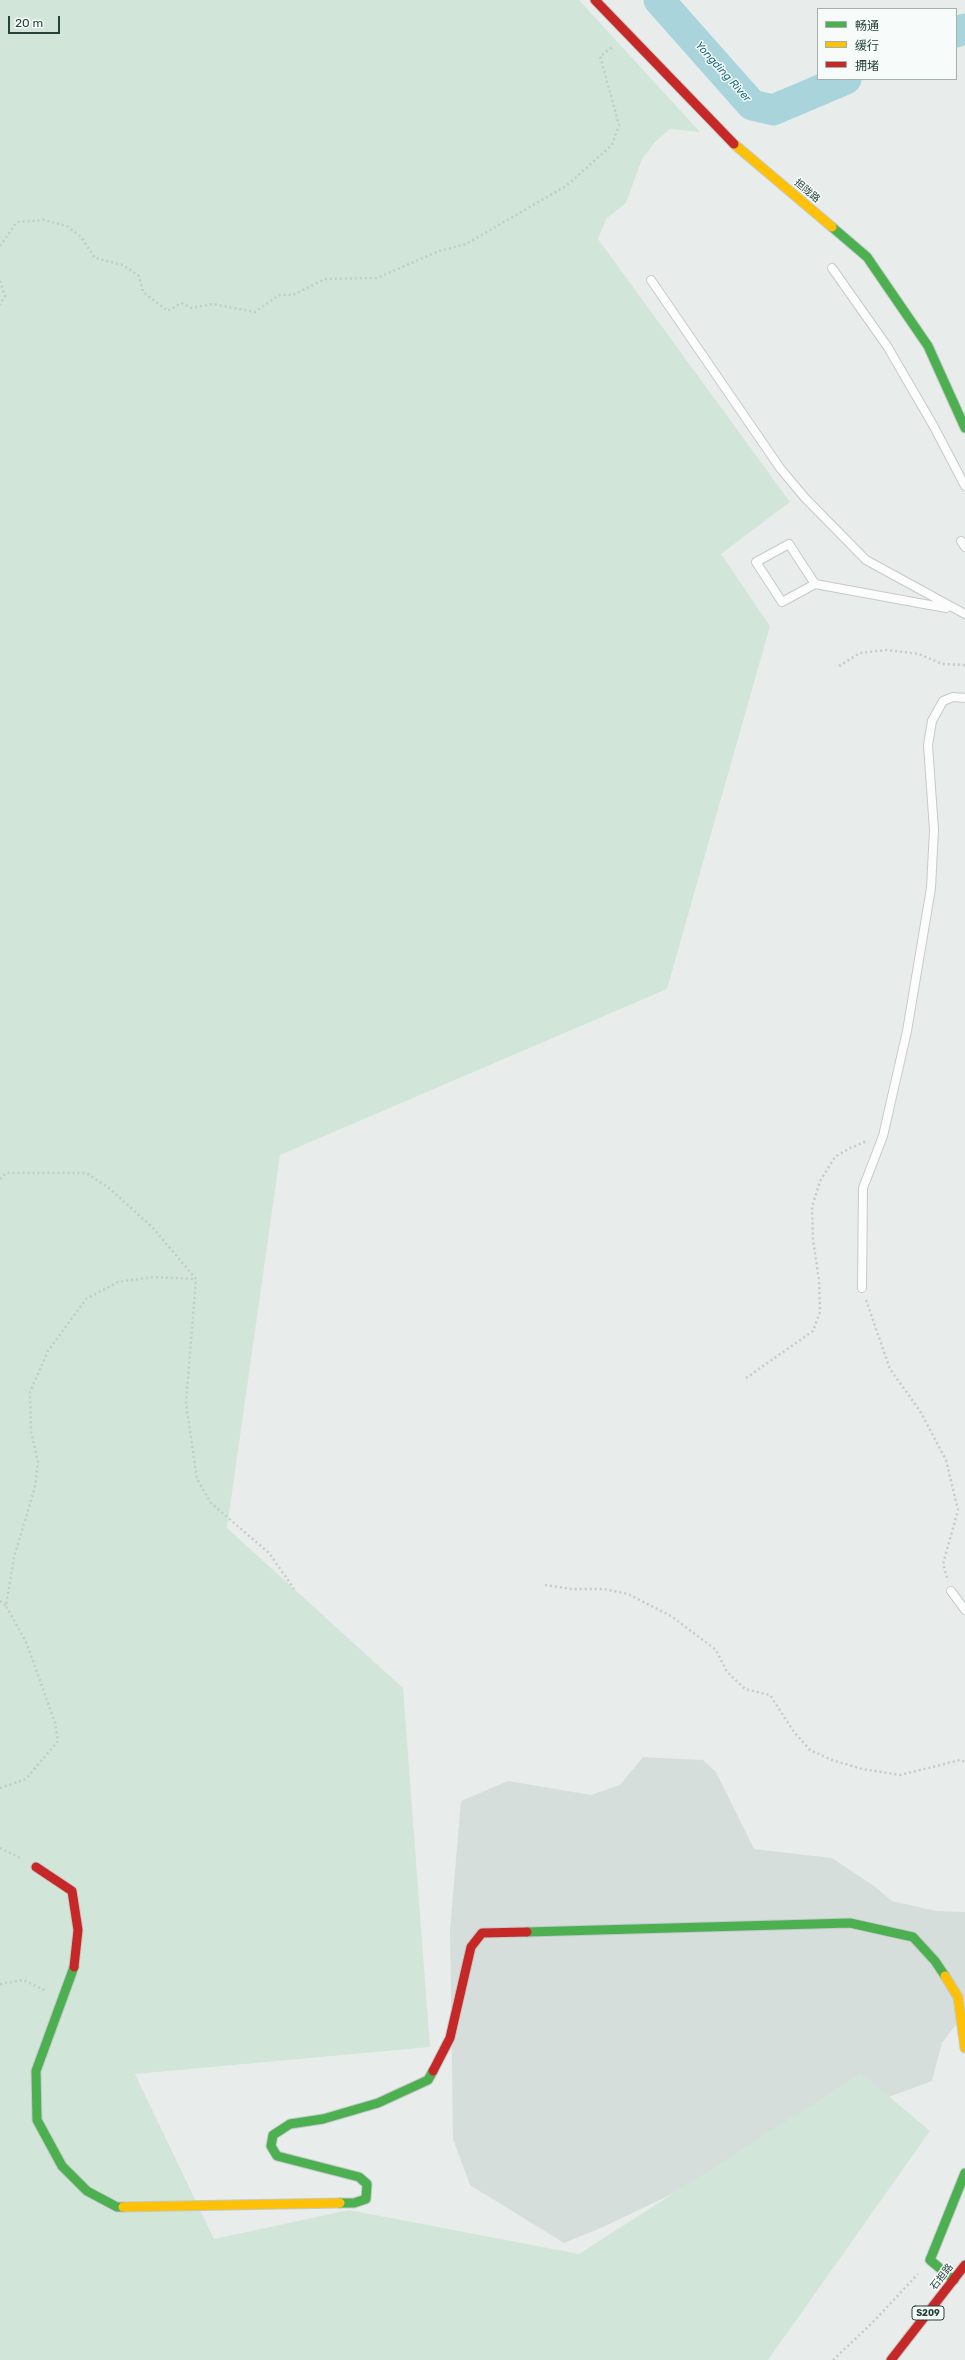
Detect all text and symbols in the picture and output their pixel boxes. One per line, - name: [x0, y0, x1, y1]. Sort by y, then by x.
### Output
- scale bar: [10, 8, 62, 34]
- legend: [817, 8, 957, 80]
- text: 20 m: [15, 16, 43, 30]
- text: 畅通: [855, 19, 879, 33]
- water label: Yongding River: [692, 39, 754, 105]
- text: 缓行: [855, 39, 879, 53]
- text: 拥堵: [855, 59, 879, 73]
- street label: 担陇路: [792, 177, 822, 205]
- street label: 石担路: [928, 2261, 956, 2293]
- road number: S209: [912, 2306, 944, 2320]

